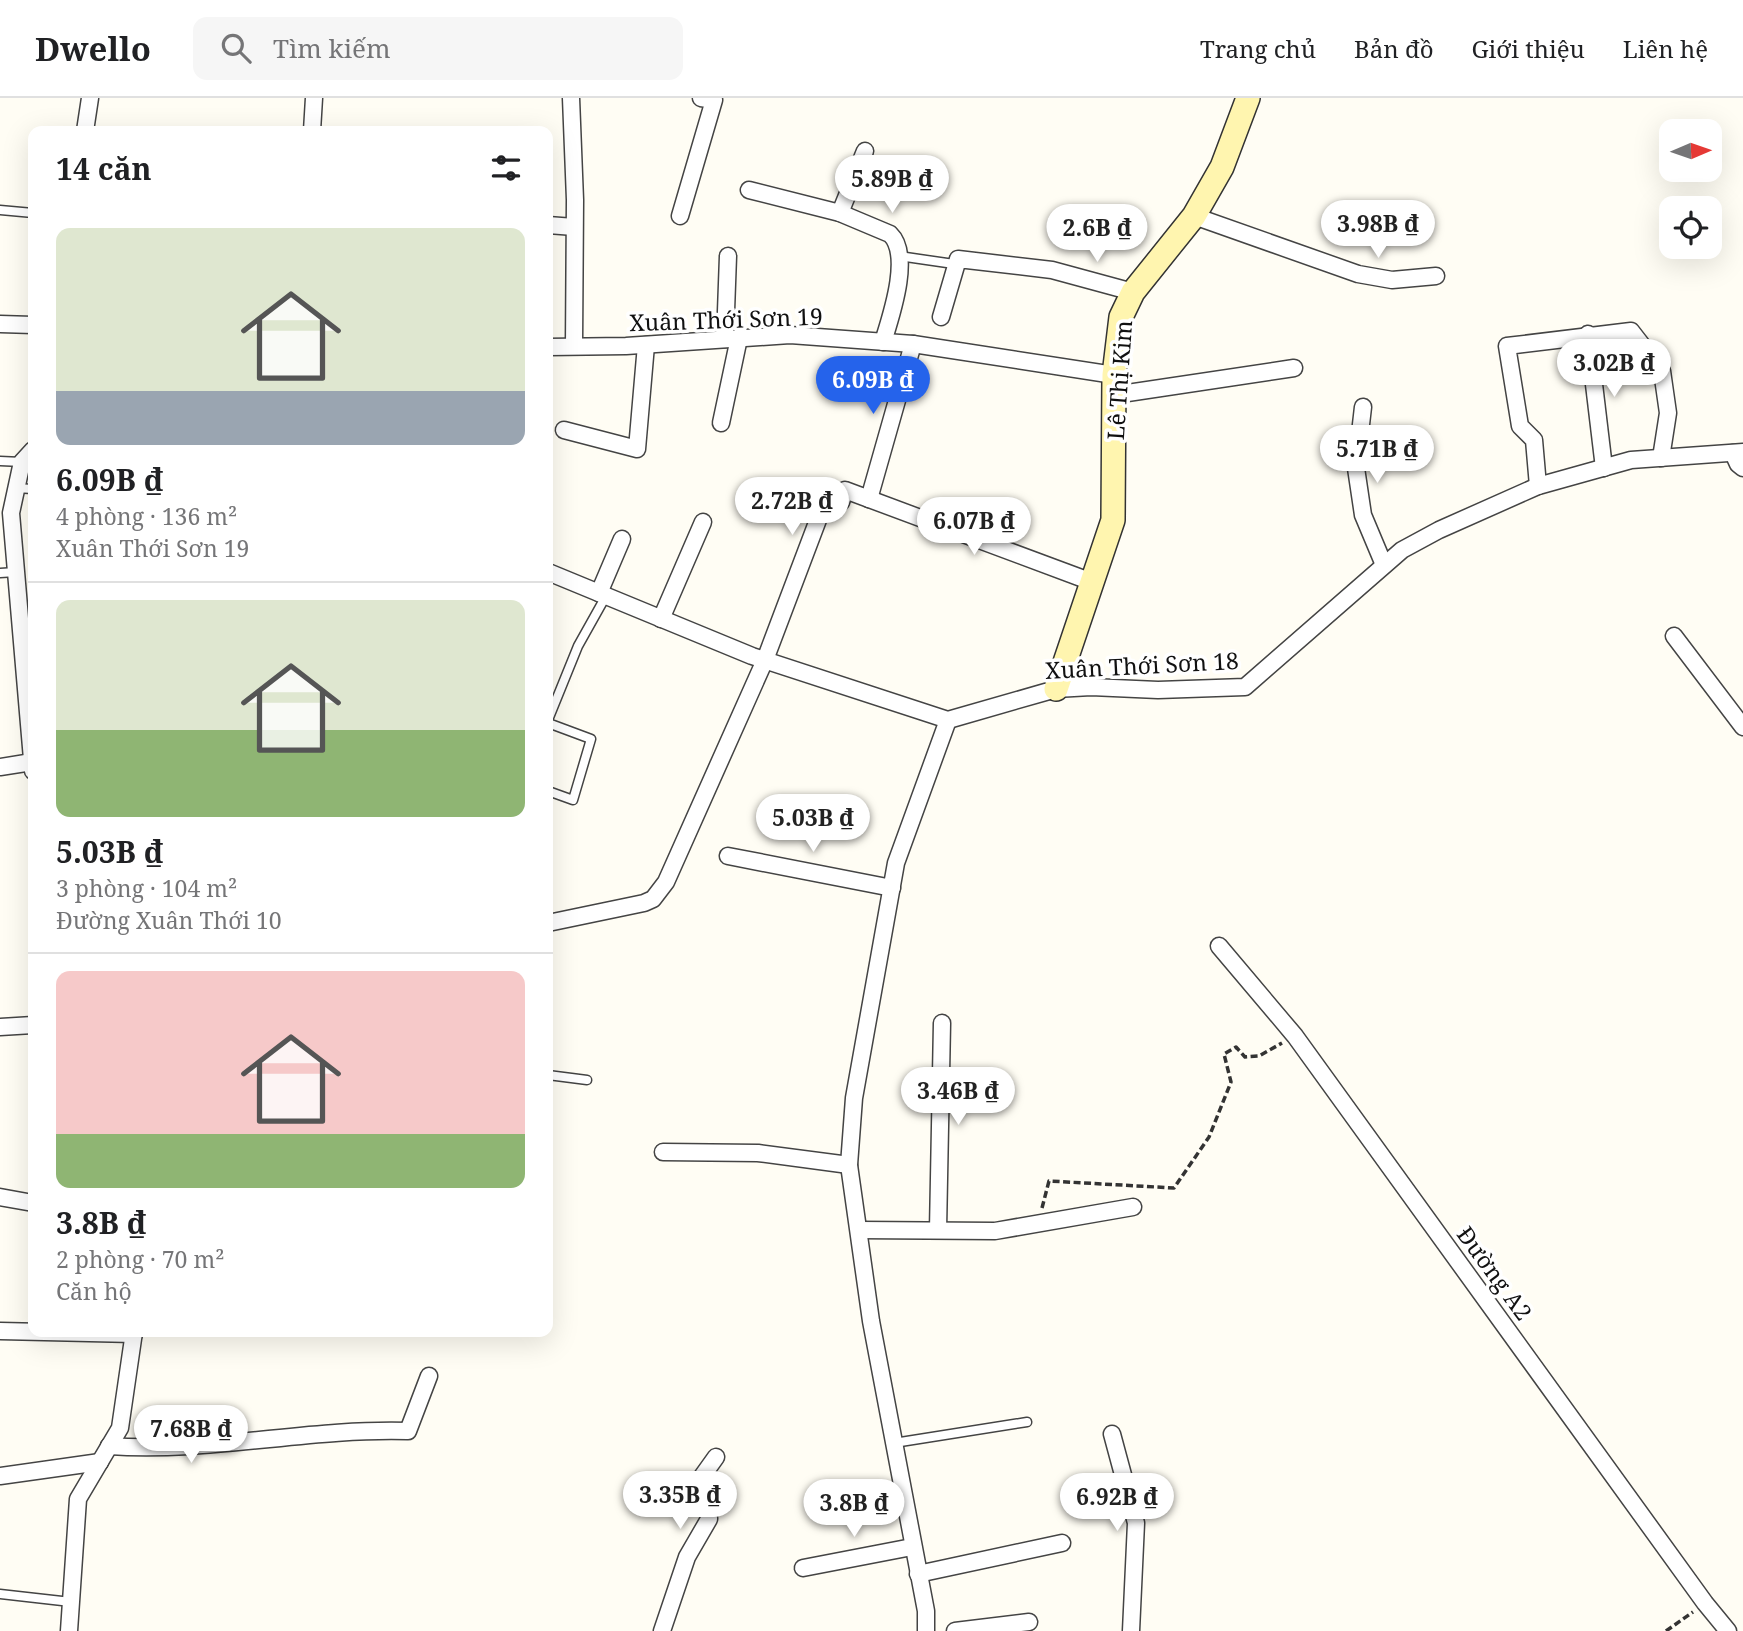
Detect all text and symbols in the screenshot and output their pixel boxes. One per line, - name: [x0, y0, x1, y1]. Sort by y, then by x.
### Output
- search box: [193, 17, 683, 80]
- text: Dwello: [35, 26, 151, 71]
- icon: search: [217, 29, 255, 67]
- text: Tìm kiếm: [273, 30, 391, 66]
- text: Trang chủ: [1200, 32, 1316, 65]
- text: Bản đồ: [1354, 32, 1433, 65]
- text: Giới thiệu: [1471, 32, 1585, 65]
- text: Liên hệ: [1623, 32, 1708, 65]
- north arrow: [1659, 119, 1722, 182]
- map controls: [1659, 119, 1722, 259]
- text: 14 căn: [56, 148, 152, 189]
- icon: filters: [487, 149, 525, 187]
- pin: 5.89B ₫: [827, 156, 957, 215]
- text: 5.89B ₫: [851, 162, 933, 194]
- button: locate: [1659, 196, 1722, 259]
- pin: 3.98B ₫: [1313, 200, 1443, 260]
- pin: 2.6B ₫: [1040, 204, 1154, 264]
- text: 3.98B ₫: [1337, 207, 1419, 239]
- text: 2.6B ₫: [1062, 211, 1132, 243]
- icon: home: [228, 273, 354, 399]
- street label: Xuân Thới Sơn 19: [629, 300, 823, 338]
- street label: Lê Thị Kim: [1099, 319, 1139, 441]
- pin: 3.02B ₫: [1549, 340, 1679, 399]
- text: 3.02B ₫: [1573, 346, 1655, 378]
- pin: 6.09B ₫: [808, 356, 938, 416]
- text: 6.09B ₫: [832, 363, 914, 395]
- pin: 5.71B ₫: [1312, 426, 1442, 485]
- text: 5.71B ₫: [1336, 432, 1418, 464]
- text: 6.09B ₫: [56, 459, 163, 500]
- pin: 2.72B ₫: [727, 478, 857, 537]
- text: 2.72B ₫: [751, 484, 833, 516]
- pin: 6.07B ₫: [909, 498, 1039, 557]
- text: 4 phòng · 136 m²: [56, 500, 237, 532]
- text: 6.07B ₫: [933, 504, 1015, 536]
- text: Xuân Thới Sơn 19: [56, 532, 249, 564]
- street label: Xuân Thới Sơn 18: [1045, 644, 1239, 686]
- icon: home: [228, 645, 354, 771]
- pin: 5.03B ₫: [748, 794, 878, 854]
- text: 5.03B ₫: [772, 801, 854, 833]
- text: 5.03B ₫: [56, 831, 163, 872]
- text: 3 phòng · 104 m²: [56, 872, 237, 904]
- text: Đường Xuân Thới 10: [56, 904, 282, 936]
- icon: home: [228, 1016, 354, 1142]
- pin: 3.46B ₫: [893, 1068, 1023, 1127]
- text: 3.46B ₫: [917, 1074, 999, 1106]
- text: 3.8B ₫: [56, 1202, 146, 1243]
- street label: Đường A2: [1450, 1220, 1540, 1326]
- text: 2 phòng · 70 m²: [56, 1243, 224, 1275]
- text: Căn hộ: [56, 1275, 132, 1307]
- pin: 7.68B ₫: [126, 1406, 256, 1465]
- text: 7.68B ₫: [150, 1412, 232, 1444]
- pin: 3.35B ₫: [615, 1472, 745, 1531]
- pin: 6.92B ₫: [1052, 1474, 1182, 1533]
- text: 3.35B ₫: [639, 1478, 721, 1510]
- pin: 3.8B ₫: [797, 1480, 911, 1539]
- text: 6.92B ₫: [1076, 1480, 1158, 1512]
- text: 3.8B ₫: [819, 1486, 889, 1518]

